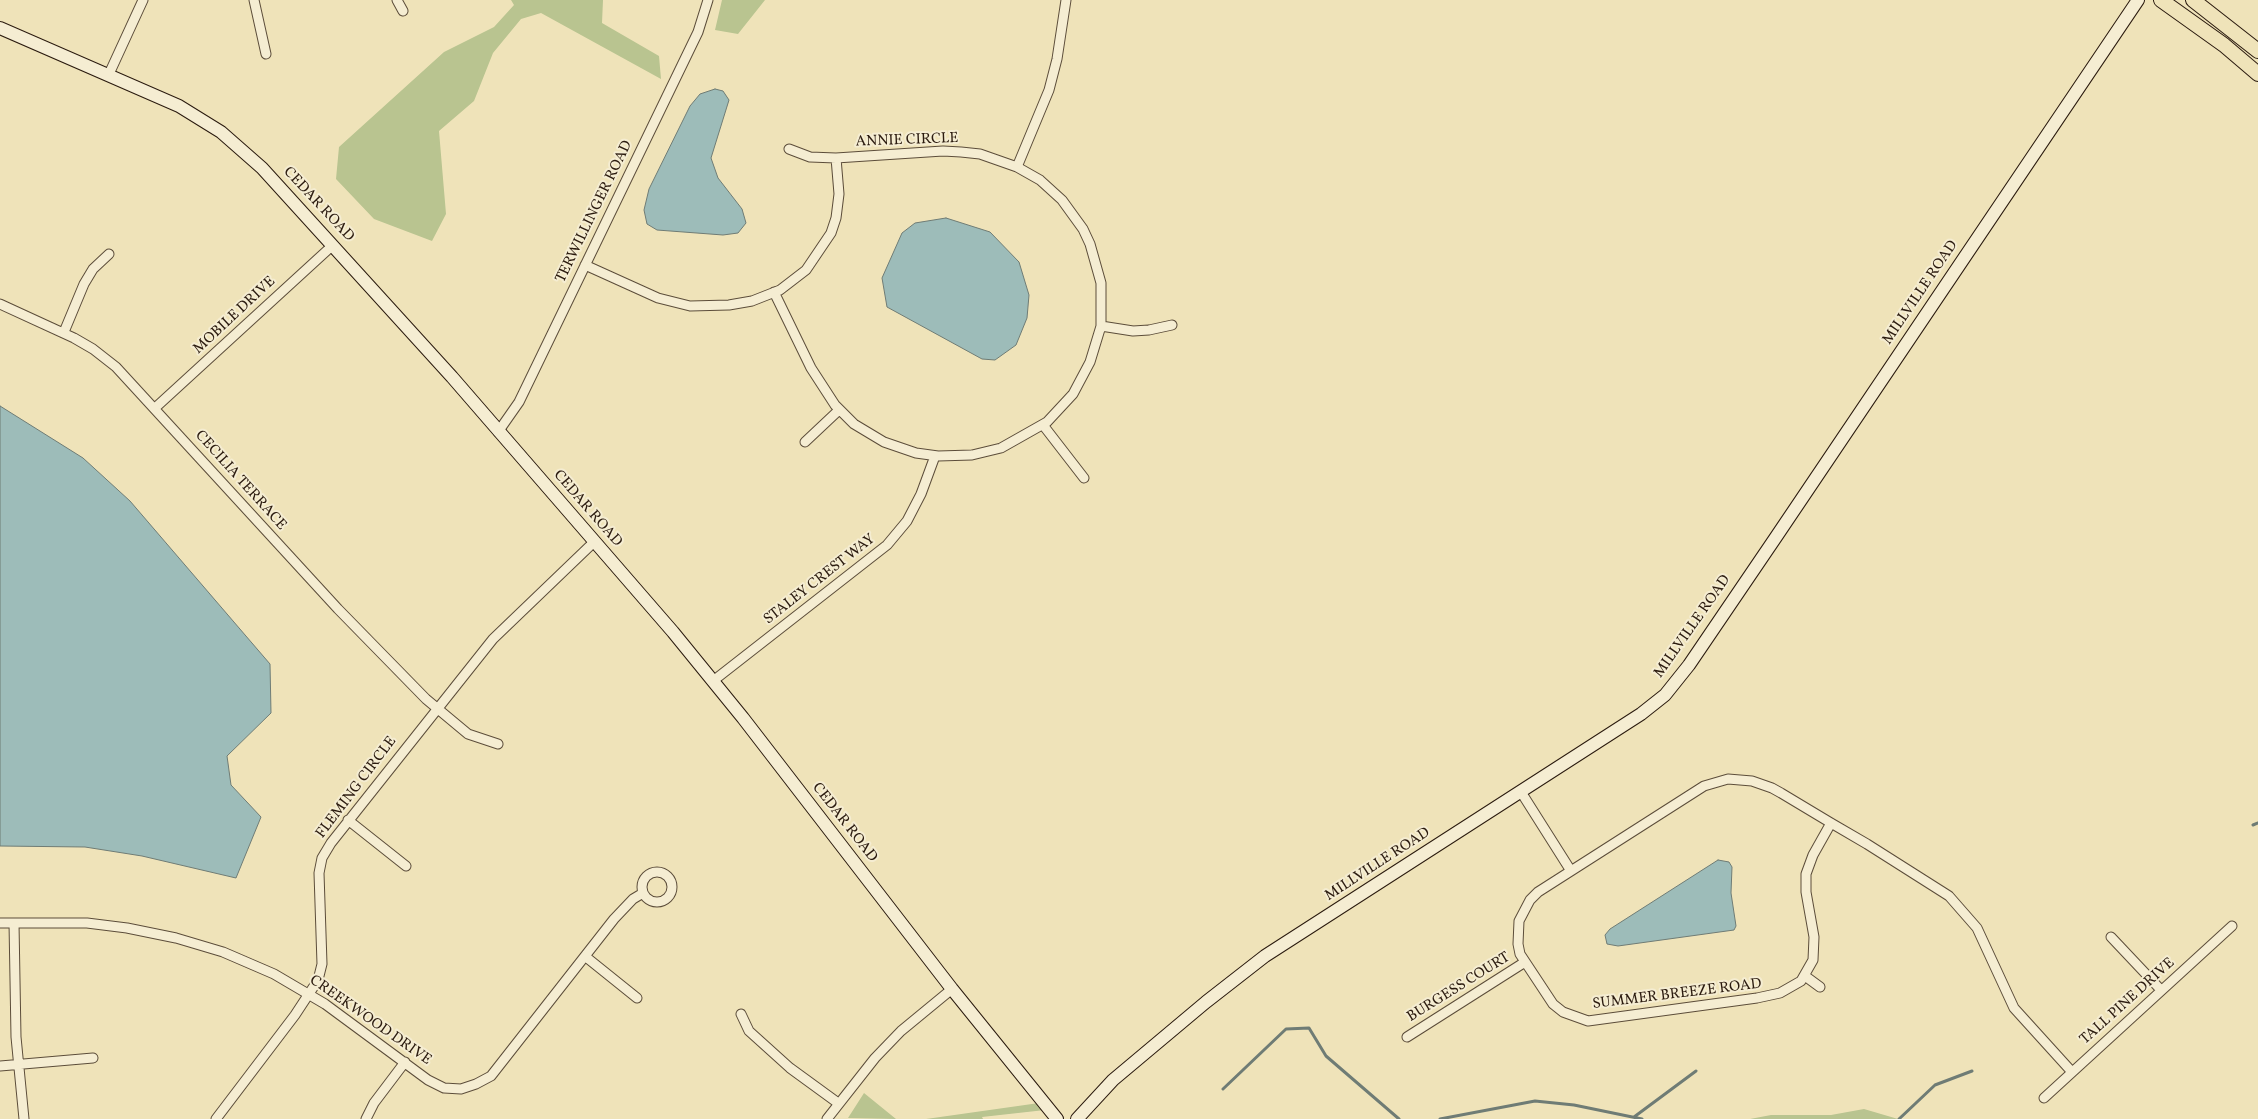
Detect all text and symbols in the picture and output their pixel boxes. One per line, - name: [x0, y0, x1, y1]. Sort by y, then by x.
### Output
- street label: ANNIE CIRCLE: [855, 130, 959, 152]
- street label: TERWILLINGER ROAD: [553, 138, 637, 286]
- street label: CEDAR ROAD: [279, 164, 357, 246]
- street label: MILLVILLE ROAD: [1880, 238, 1962, 348]
- street label: MOBILE DRIVE: [190, 273, 280, 359]
- street label: CECILIA TERRACE: [190, 427, 290, 535]
- street label: CEDAR ROAD: [549, 467, 625, 551]
- street label: STALEY CREST WAY: [761, 531, 879, 629]
- street label: MILLVILLE ROAD: [1651, 572, 1735, 682]
- street label: FLEMING CIRCLE: [313, 734, 401, 842]
- street label: CEDAR ROAD: [807, 780, 881, 866]
- street label: MILLVILLE ROAD: [1322, 824, 1434, 906]
- street label: BURGESS COURT: [1404, 949, 1514, 1027]
- street label: TALL PINE DRIVE: [2077, 955, 2179, 1049]
- street label: CREEKWOOD DRIVE: [306, 972, 434, 1070]
- street label: SUMMER BREEZE ROAD: [1591, 976, 1763, 1014]

